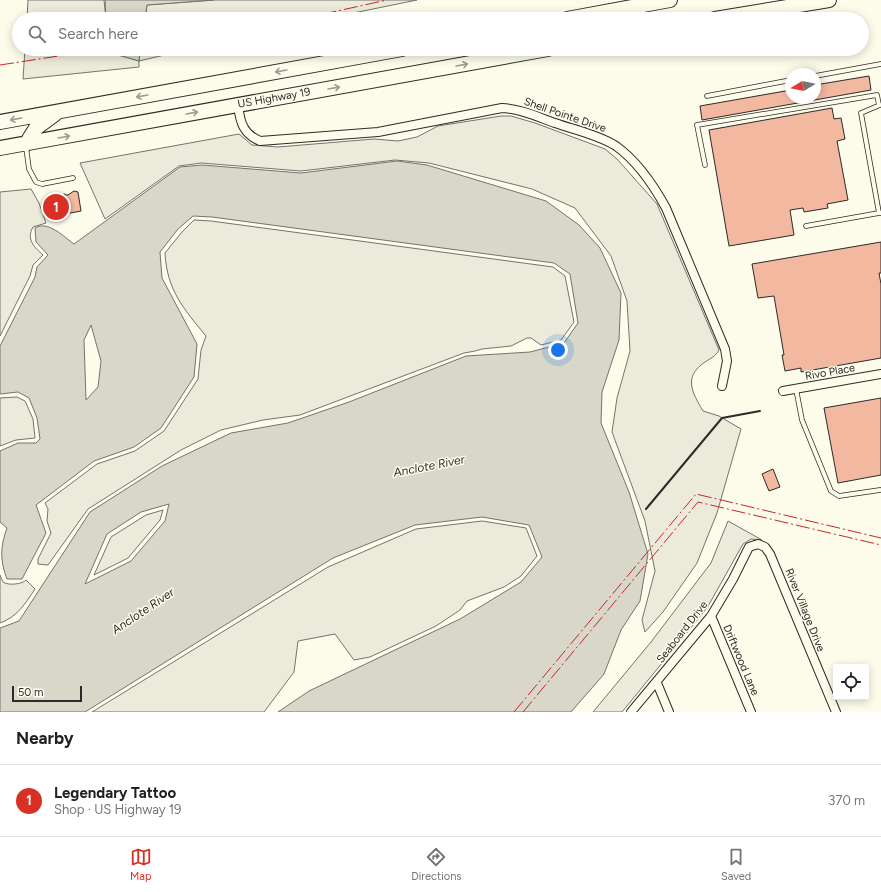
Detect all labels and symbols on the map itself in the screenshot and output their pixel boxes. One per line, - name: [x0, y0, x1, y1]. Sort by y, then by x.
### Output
- one-way arrow: [455, 60, 468, 68]
- one-way arrow: [275, 67, 288, 75]
- north arrow: [785, 68, 821, 104]
- one-way arrow: [327, 83, 340, 91]
- street label: US Highway 19: [236, 85, 312, 111]
- one-way arrow: [136, 93, 149, 101]
- street label: Shell Pointe Drive: [522, 95, 608, 135]
- one-way arrow: [185, 109, 198, 117]
- one-way arrow: [10, 116, 23, 124]
- one-way arrow: [57, 132, 70, 140]
- pin: 1: [43, 192, 69, 222]
- your location: [548, 340, 568, 360]
- street label: Rivo Place: [804, 361, 856, 383]
- water label: Anclote River: [391, 452, 467, 480]
- street label: River Village Drive: [782, 566, 828, 654]
- water label: Anclote River: [108, 584, 178, 638]
- street label: Seaboard Drive: [654, 598, 710, 666]
- street label: Driftwood Lane: [720, 623, 762, 697]
- scale bar: [12, 684, 82, 703]

